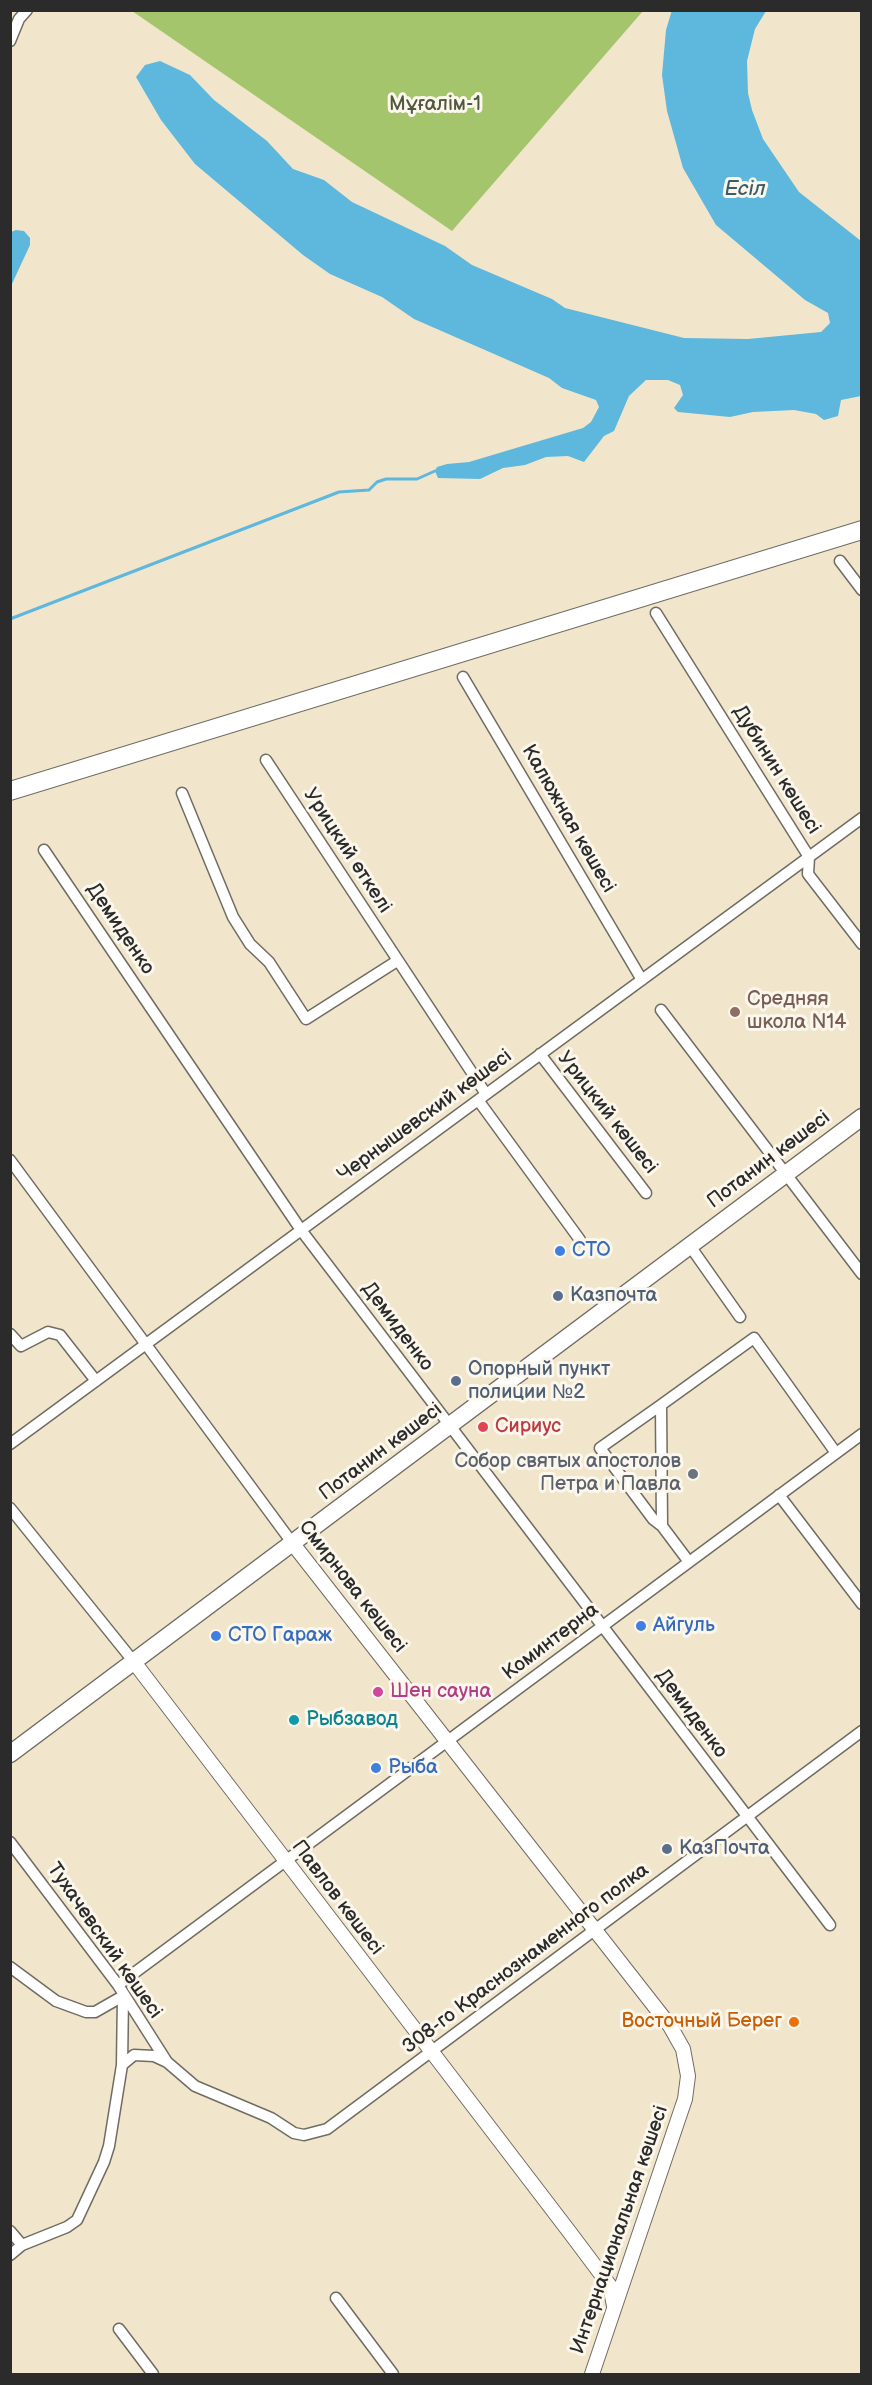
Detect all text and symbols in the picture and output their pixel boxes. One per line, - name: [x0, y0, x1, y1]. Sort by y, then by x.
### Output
- park label: Мұғалім-1: [389, 93, 481, 117]
- water label: Есіл: [724, 177, 766, 203]
- street label: Дубинин көшесі: [727, 701, 825, 839]
- street label: Калюжная көшесі: [516, 741, 620, 897]
- street label: Урицкий өткелі: [298, 784, 396, 918]
- street label: Демиденко: [81, 879, 159, 979]
- place label: Средняя школа N14: [747, 988, 847, 1035]
- marker: Средняя школа N14: [728, 1005, 742, 1019]
- street label: Чернышевский көшесі: [333, 1045, 517, 1187]
- street label: Урицкий көшесі: [552, 1047, 662, 1179]
- street label: Потанин көшесі: [703, 1106, 835, 1214]
- place label: СТО: [572, 1239, 611, 1263]
- marker: СТО: [553, 1244, 567, 1258]
- street label: Демиденко: [356, 1278, 438, 1376]
- place label: Казпочта: [570, 1284, 657, 1308]
- marker: Казпочта: [551, 1289, 565, 1303]
- place label: Опорный пункт полиции №2: [468, 1358, 610, 1405]
- marker: Опорный пункт полиции №2: [449, 1374, 463, 1388]
- street label: Потанин көшесі: [315, 1398, 447, 1506]
- place label: Сириус: [495, 1415, 561, 1439]
- marker: Сириус: [476, 1420, 490, 1434]
- place label: Собор святых апостолов Петра и Павла: [454, 1450, 681, 1497]
- marker: Собор святых апостолов Петра и Павла: [686, 1467, 700, 1481]
- street label: Смирнова көшесі: [293, 1516, 411, 1658]
- street label: Коминтерна: [498, 1598, 604, 1686]
- place label: Айгуль: [653, 1614, 715, 1638]
- marker: Айгуль: [634, 1619, 648, 1633]
- place label: СТО Гараж: [228, 1624, 332, 1648]
- marker: СТО Гараж: [209, 1629, 223, 1643]
- street label: Демиденко: [650, 1665, 732, 1763]
- place label: Шен сауна: [390, 1680, 491, 1704]
- marker: Шен сауна: [371, 1685, 385, 1699]
- place label: Рыбзавод: [306, 1708, 398, 1732]
- marker: Рыбзавод: [287, 1713, 301, 1727]
- place label: Рыба: [388, 1756, 438, 1780]
- marker: Рыба: [369, 1761, 383, 1775]
- street label: Павлов көшесі: [286, 1836, 388, 1960]
- place label: КазПочта: [679, 1837, 770, 1861]
- marker: КазПочта: [660, 1842, 674, 1856]
- street label: 308-го Краснознаменного полка: [398, 1858, 654, 2060]
- street label: Тухачевский көшесі: [41, 1859, 167, 2023]
- place label: Восточный Берег: [622, 2010, 782, 2034]
- marker: Восточный Берег: [787, 2015, 801, 2029]
- street label: Интернациональная көшесі: [566, 2103, 674, 2357]

